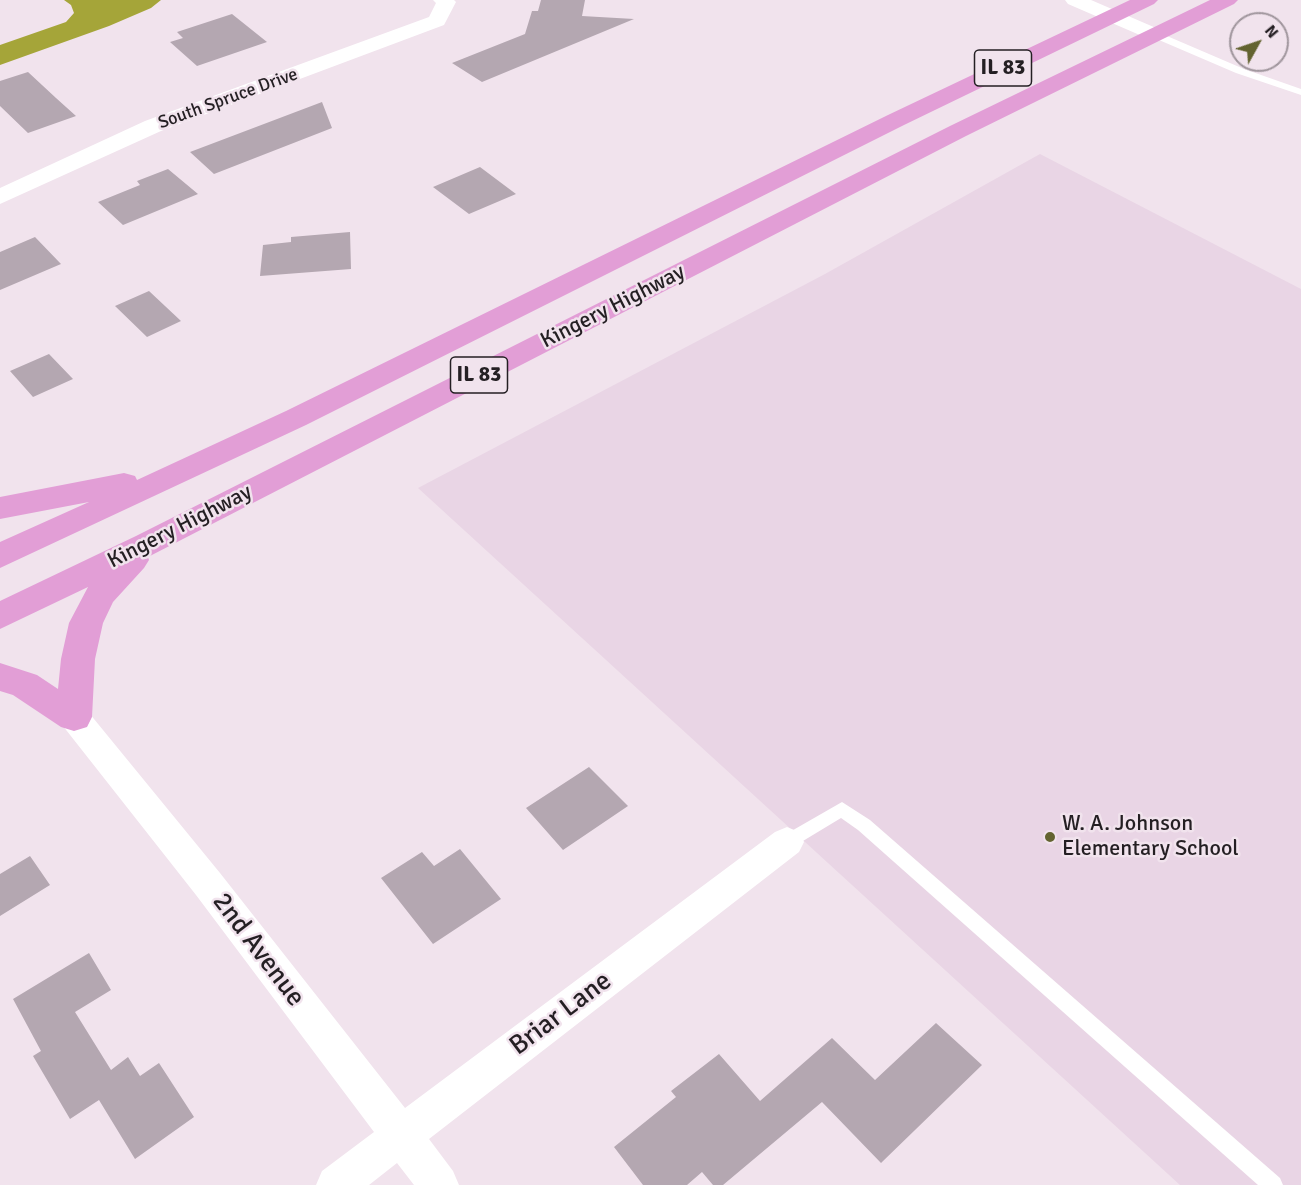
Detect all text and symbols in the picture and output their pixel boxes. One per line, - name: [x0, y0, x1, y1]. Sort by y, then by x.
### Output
- north arrow: [1229, 12, 1289, 72]
- text: N: [1260, 21, 1282, 42]
- road number: IL 83: [974, 50, 1032, 86]
- street label: South Spruce Drive: [155, 64, 301, 134]
- street label: Kingery Highway: [536, 259, 690, 355]
- road number: IL 83: [450, 357, 508, 393]
- street label: Kingery Highway: [103, 479, 257, 575]
- place label: W. A. Johnson Elementary School: [1062, 811, 1239, 862]
- marker: W. A. Johnson Elementary School: [1043, 830, 1057, 844]
- street label: 2nd Avenue: [205, 887, 311, 1013]
- street label: Briar Lane: [504, 965, 618, 1063]

